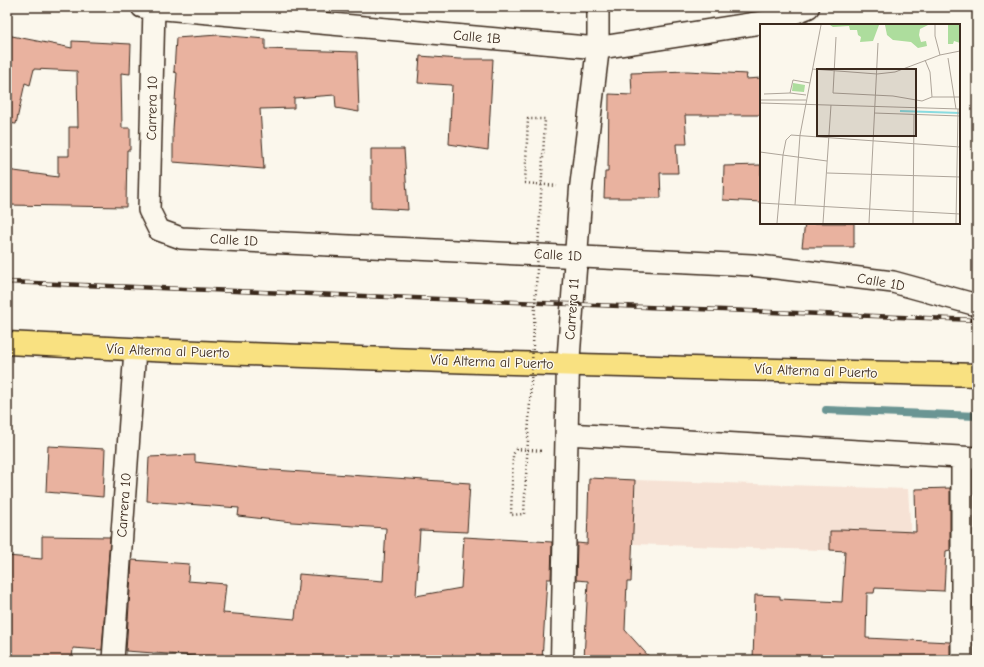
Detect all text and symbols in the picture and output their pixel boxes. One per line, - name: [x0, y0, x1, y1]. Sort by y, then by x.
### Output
- inset map: [760, 24, 960, 224]
- street label: Calle 1B: [452, 26, 502, 48]
- street label: Carrera 10: [143, 75, 161, 141]
- street label: Calle 1D: [210, 230, 259, 250]
- street label: Calle 1D: [534, 245, 583, 265]
- street label: Calle 1D: [856, 269, 906, 295]
- street label: Carrera 11: [561, 277, 583, 341]
- street label: Vía Alterna al Puerto: [106, 340, 230, 362]
- street label: Vía Alterna al Puerto: [430, 351, 554, 373]
- street label: Vía Alterna al Puerto: [754, 360, 878, 382]
- street label: Carrera 10: [113, 472, 135, 538]

